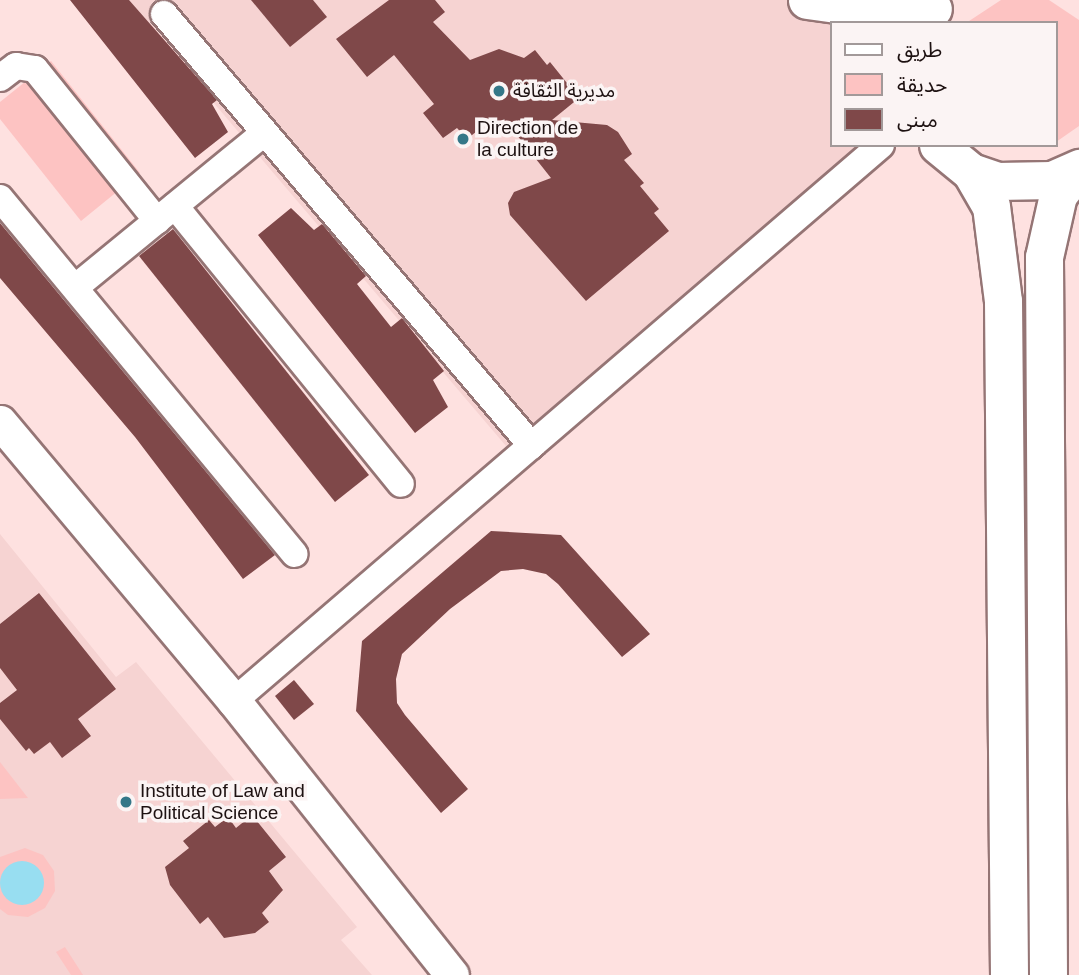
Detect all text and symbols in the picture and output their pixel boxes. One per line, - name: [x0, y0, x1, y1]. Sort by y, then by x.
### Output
- legend: [830, 21, 1058, 147]
- text: طريق: [897, 38, 942, 61]
- text: حديقة: [897, 73, 947, 96]
- place label: مديرية الثقافة: [513, 80, 615, 102]
- marker: مديرية الثقافة: [491, 83, 507, 99]
- text: مبنى: [897, 108, 938, 131]
- place label: Direction de la culture: [477, 117, 578, 161]
- marker: Direction de la culture: [455, 131, 471, 147]
- place label: Institute of Law and Political Science: [140, 780, 305, 824]
- marker: Institute of Law and Political Science: [118, 794, 134, 810]

